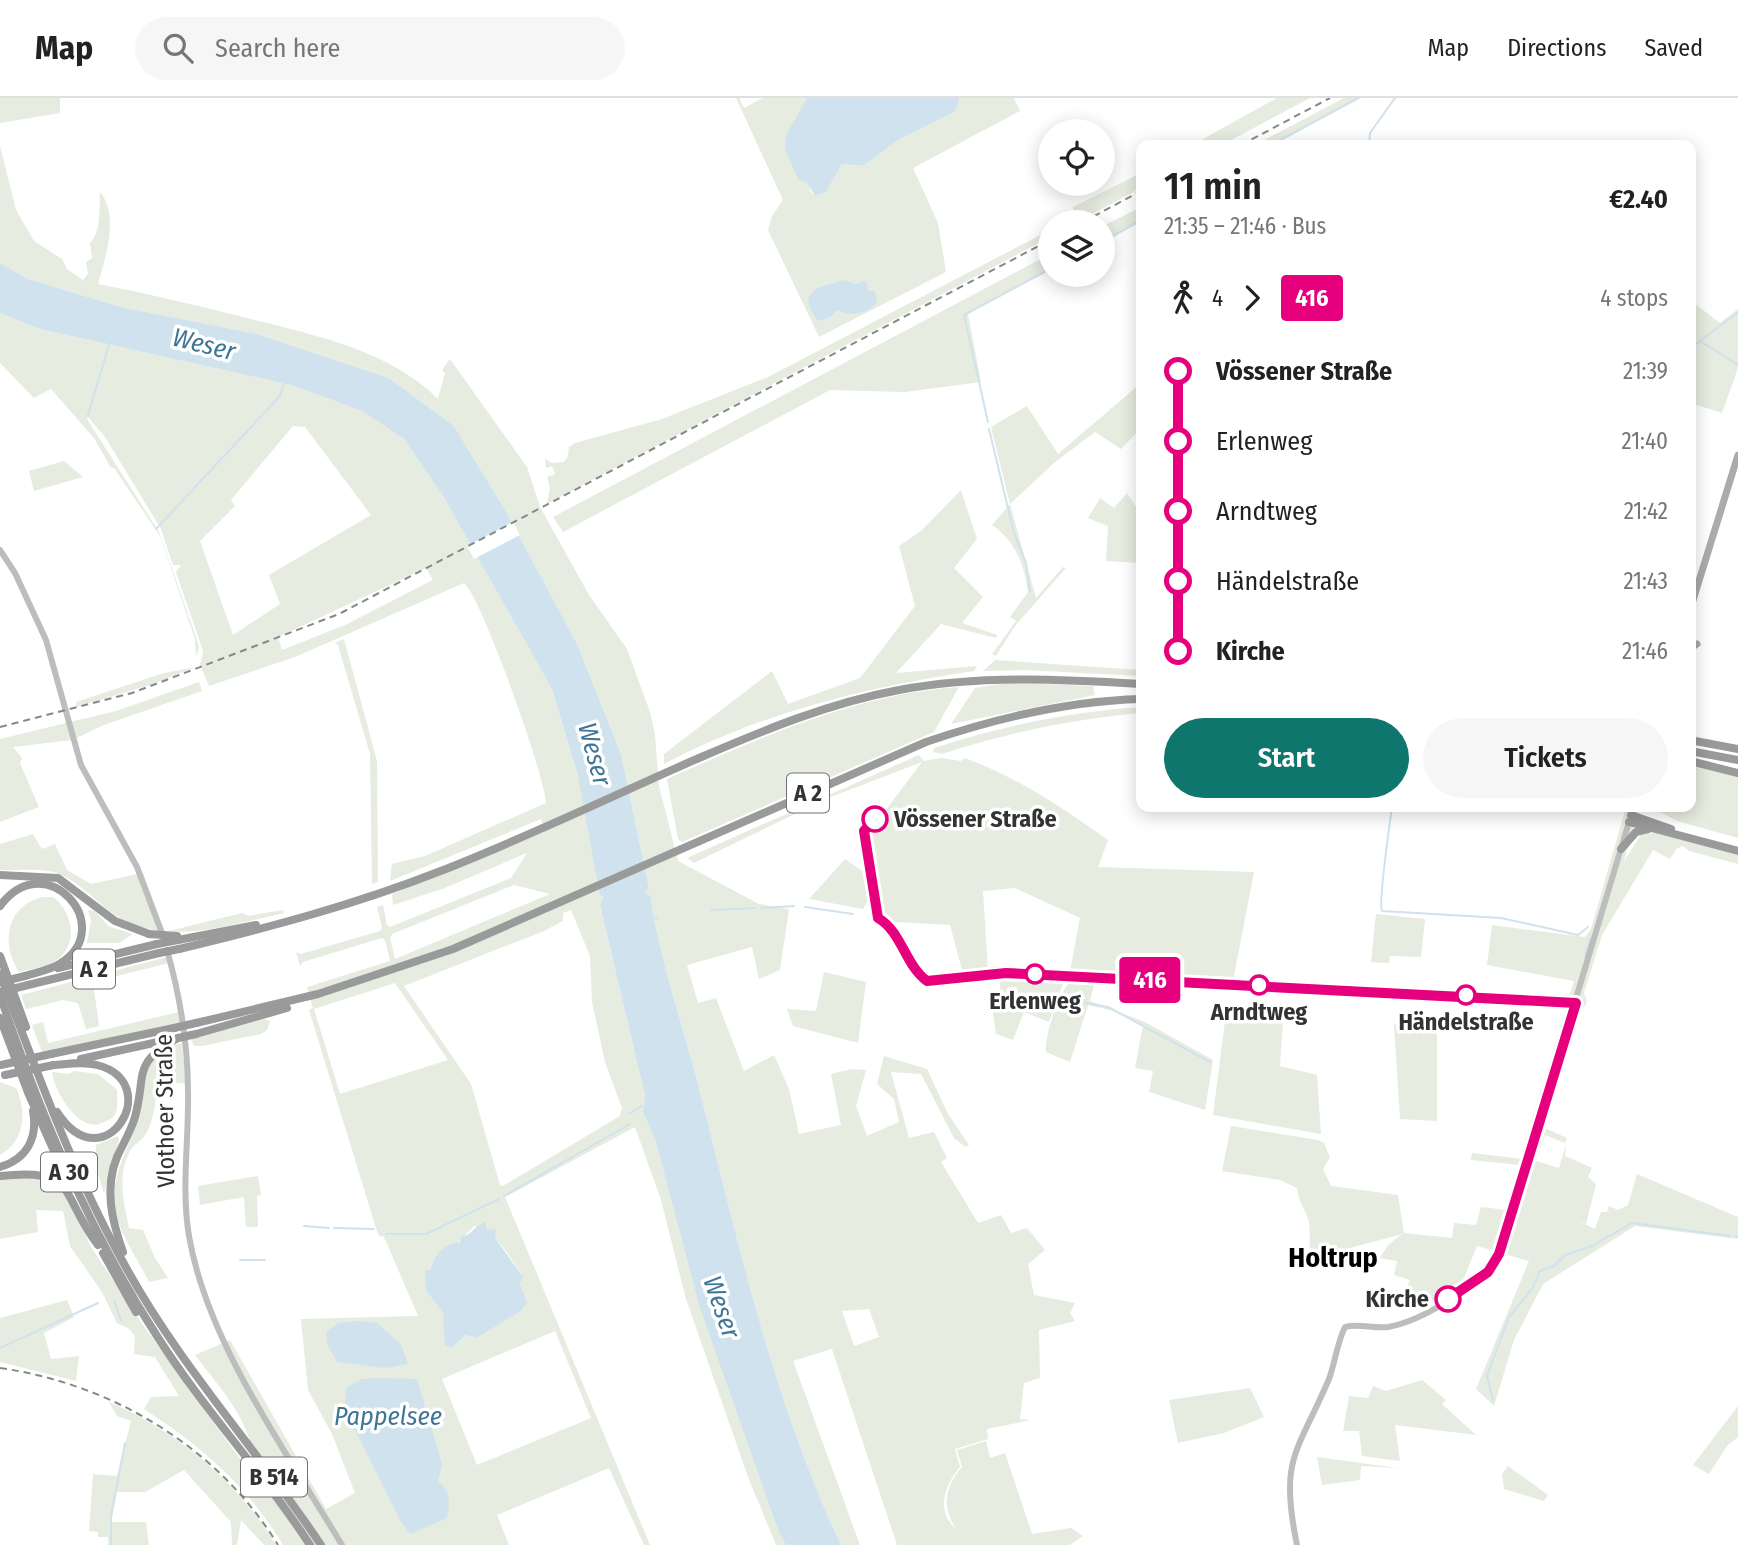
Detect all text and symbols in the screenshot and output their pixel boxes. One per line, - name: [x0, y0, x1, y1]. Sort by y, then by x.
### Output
- search box: [135, 17, 625, 80]
- text: Map: [35, 28, 93, 68]
- icon: search: [159, 29, 197, 67]
- text: Search here: [215, 33, 340, 64]
- text: Map: [1428, 34, 1469, 62]
- text: Directions: [1507, 34, 1606, 62]
- text: Saved: [1644, 34, 1703, 62]
- map controls: [1038, 119, 1115, 287]
- button: locate: [1038, 119, 1115, 196]
- text: 11 min: [1164, 163, 1262, 209]
- text: €2.40: [1609, 184, 1668, 215]
- button: layers: [1038, 210, 1115, 287]
- text: 21:35 – 21:46 · Bus: [1164, 212, 1326, 240]
- icon: walk: [1164, 279, 1202, 317]
- icon: forward: [1233, 279, 1271, 317]
- text: 4: [1212, 284, 1223, 312]
- text: 416: [1295, 284, 1329, 312]
- text: 4 stops: [1600, 284, 1668, 312]
- water label: Weser: [169, 322, 240, 367]
- text: Vössener Straße: [1216, 356, 1392, 387]
- text: 21:39: [1623, 357, 1668, 385]
- text: Erlenweg: [1216, 426, 1312, 457]
- text: 21:40: [1622, 427, 1668, 455]
- text: Arndtweg: [1216, 496, 1317, 527]
- text: 21:42: [1624, 497, 1668, 525]
- text: Händelstraße: [1216, 566, 1359, 597]
- text: 21:43: [1623, 567, 1668, 595]
- text: Kirche: [1216, 636, 1285, 667]
- text: 21:46: [1622, 637, 1668, 665]
- button: Start: [1164, 718, 1409, 798]
- button: Tickets: [1423, 718, 1668, 798]
- water label: Weser: [571, 719, 618, 790]
- road number: A 2: [787, 774, 829, 813]
- place label: Vössener Straße: [893, 805, 1057, 833]
- marker: Vössener Straße: [862, 806, 888, 832]
- road number: A 2: [73, 950, 115, 988]
- line badge: 416: [1110, 957, 1190, 1003]
- marker: Erlenweg: [1025, 964, 1045, 984]
- text: 416: [1133, 966, 1167, 994]
- marker: Arndtweg: [1249, 975, 1269, 995]
- marker: Händelstraße: [1456, 985, 1476, 1005]
- place label: Erlenweg: [989, 987, 1081, 1015]
- place label: Arndtweg: [1210, 998, 1307, 1026]
- place label: Händelstraße: [1398, 1008, 1534, 1036]
- street label: Vlothoer Straße: [150, 1034, 180, 1188]
- road number: A 30: [41, 1152, 97, 1191]
- district label: Holtrup: [1288, 1241, 1378, 1274]
- water label: Weser: [697, 1272, 747, 1343]
- place label: Kirche: [1366, 1285, 1429, 1313]
- marker: Kirche: [1435, 1286, 1461, 1312]
- water label: Pappelsee: [334, 1401, 442, 1432]
- road number: B 514: [241, 1458, 307, 1496]

